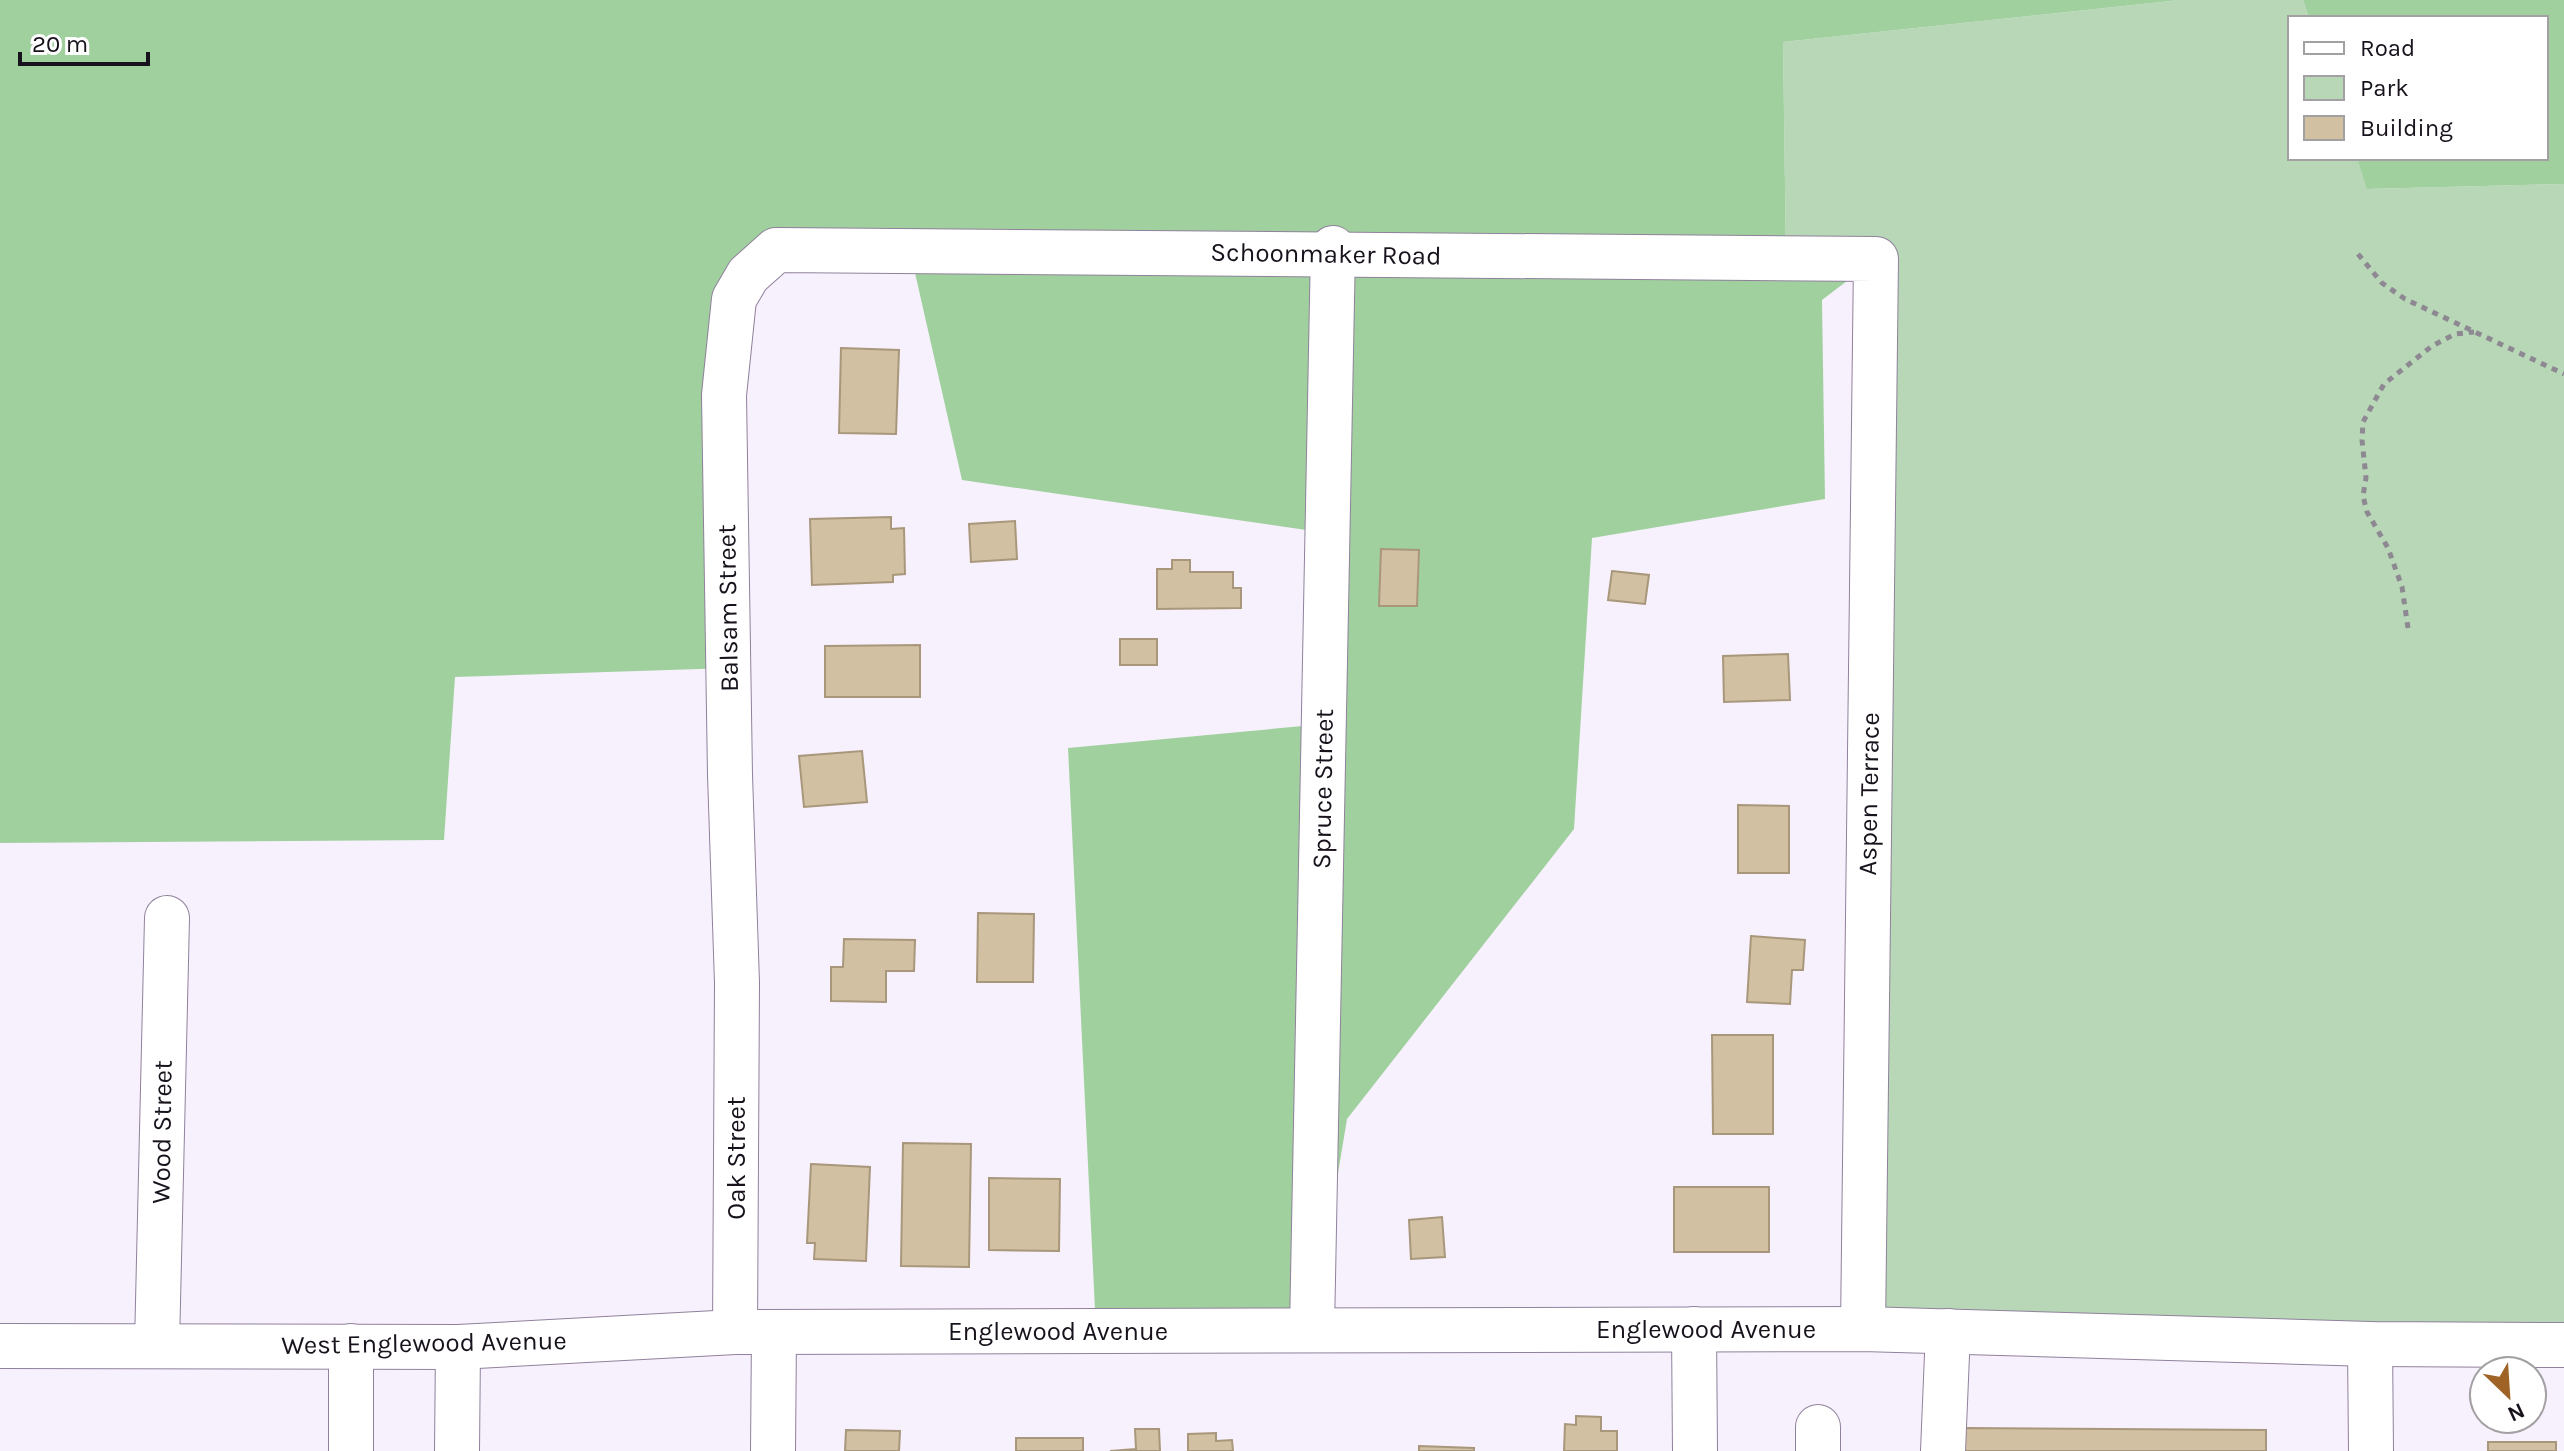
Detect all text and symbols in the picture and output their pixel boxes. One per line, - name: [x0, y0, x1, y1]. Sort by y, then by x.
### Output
- scale bar: [20, 16, 148, 66]
- legend: [2288, 16, 2548, 160]
- text: 20 m: [32, 30, 88, 58]
- text: Road: [2360, 34, 2415, 62]
- text: Park: [2360, 74, 2409, 102]
- text: Building: [2360, 114, 2453, 142]
- street label: Schoonmaker Road: [1210, 236, 1442, 272]
- street label: Balsam Street: [711, 524, 745, 692]
- street label: Spruce Street: [1306, 708, 1340, 869]
- street label: Aspen Terrace: [1852, 712, 1886, 876]
- street label: Wood Street: [145, 1060, 179, 1204]
- street label: Oak Street: [721, 1096, 752, 1220]
- street label: Englewood Avenue: [1596, 1314, 1816, 1345]
- street label: Englewood Avenue: [948, 1316, 1168, 1347]
- street label: West Englewood Avenue: [281, 1325, 567, 1361]
- north arrow: [2468, 1355, 2548, 1435]
- text: N: [2503, 1397, 2529, 1427]

